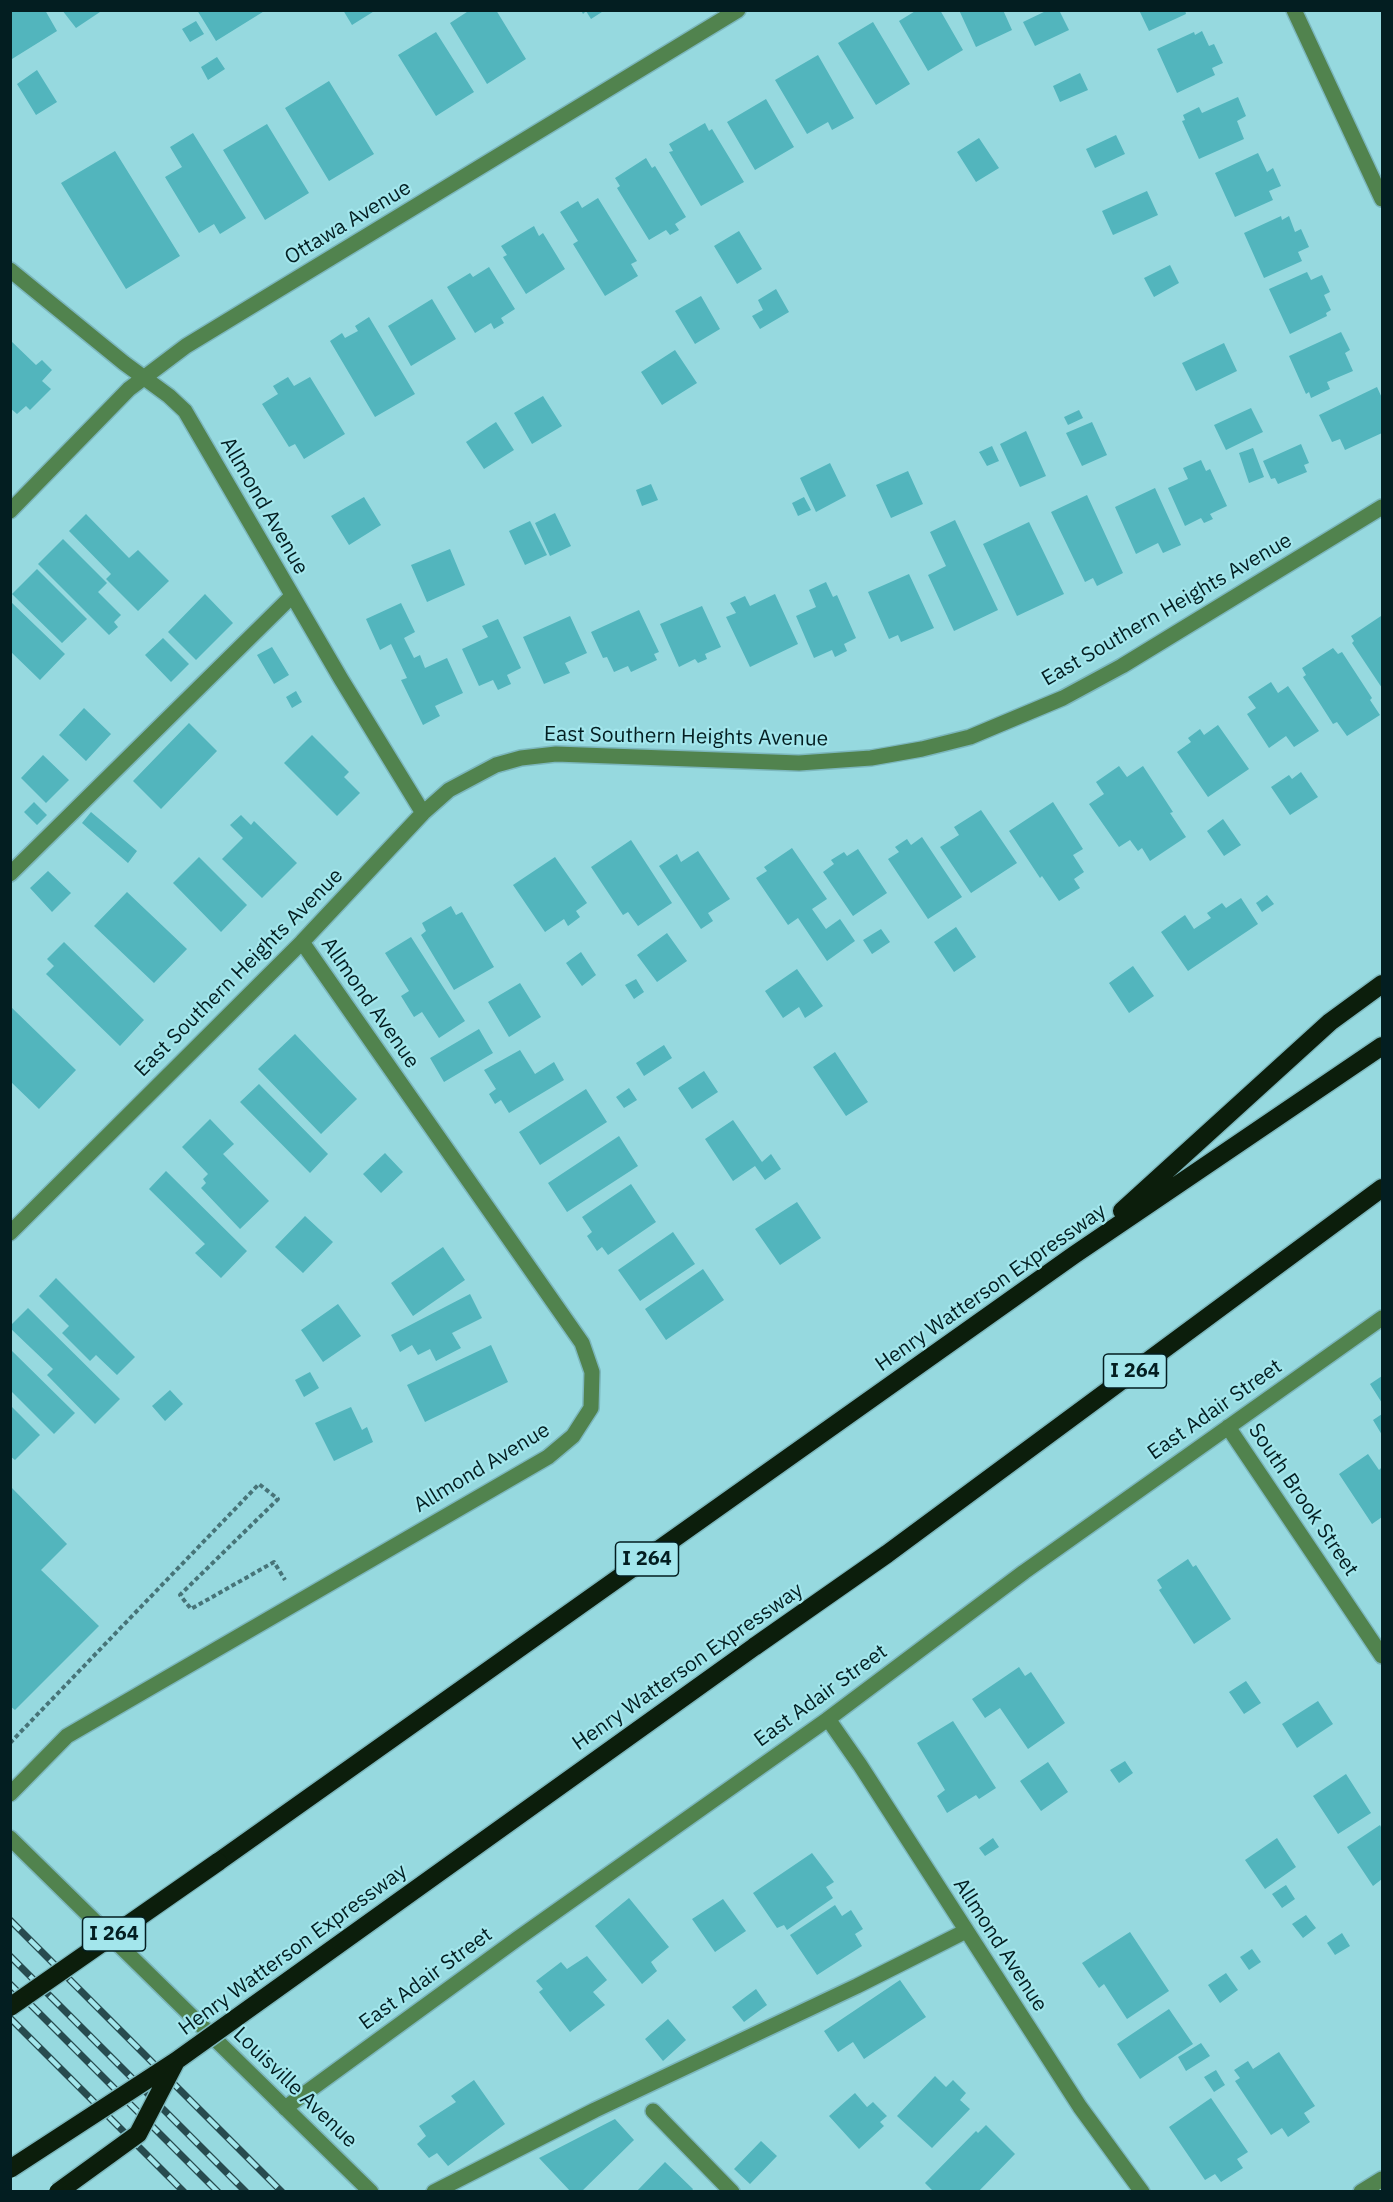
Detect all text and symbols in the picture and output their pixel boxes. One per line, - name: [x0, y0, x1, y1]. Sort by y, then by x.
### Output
- street label: Ottawa Avenue: [280, 175, 416, 271]
- street label: Allmond Avenue: [215, 433, 313, 579]
- street label: East Southern Heights Avenue: [1038, 528, 1296, 692]
- street label: East Southern Heights Avenue: [544, 722, 828, 752]
- street label: East Southern Heights Avenue: [130, 864, 348, 1082]
- street label: Allmond Avenue: [315, 933, 425, 1073]
- street label: Henry Watterson Expressway: [871, 1199, 1111, 1377]
- road number: I 264: [1104, 1354, 1166, 1388]
- street label: East Adair Street: [1143, 1354, 1287, 1466]
- street label: Allmond Avenue: [409, 1418, 555, 1518]
- street label: South Brook Street: [1243, 1419, 1363, 1581]
- road number: I 264: [616, 1542, 678, 1576]
- street label: Henry Watterson Expressway: [568, 1578, 808, 1756]
- street label: East Adair Street: [750, 1639, 892, 1753]
- street label: Henry Watterson Expressway: [174, 1859, 412, 2041]
- street label: Allmond Avenue: [947, 1874, 1053, 2016]
- road number: I 264: [82, 1917, 146, 1951]
- street label: East Adair Street: [355, 1922, 497, 2036]
- street label: Louisville Avenue: [228, 2022, 362, 2154]

